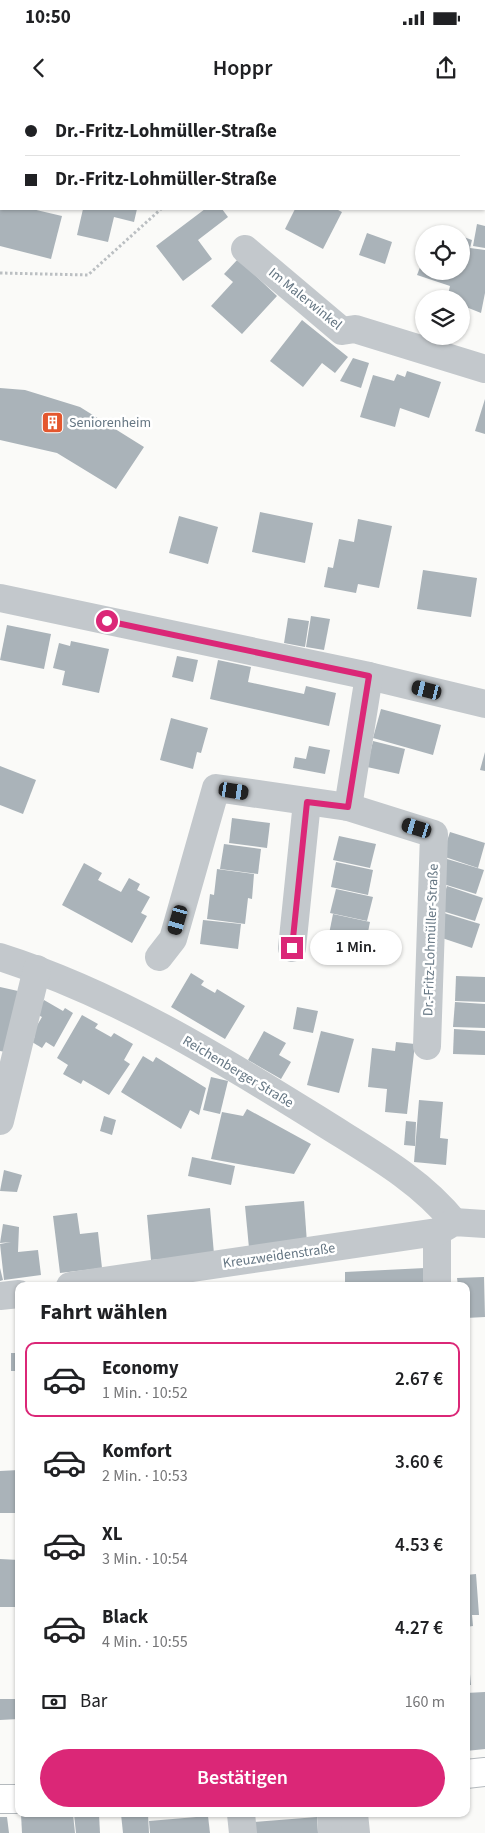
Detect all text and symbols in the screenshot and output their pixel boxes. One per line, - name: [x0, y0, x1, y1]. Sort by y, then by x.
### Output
- text: 10:50: [25, 4, 71, 31]
- text: Hoppr: [213, 52, 272, 84]
- icon: back: [25, 54, 53, 82]
- icon: share: [432, 54, 460, 82]
- text: Dr.-Fritz-Lohmüller-Straße: [55, 118, 277, 145]
- text: Dr.-Fritz-Lohmüller-Straße: [55, 166, 277, 193]
- map controls: [415, 225, 470, 345]
- button: locate: [415, 225, 470, 280]
- street label: Im Malerwinkel: [264, 263, 346, 335]
- button: layers: [415, 290, 470, 345]
- building icon: Seniorenheim: [41, 411, 65, 435]
- place label: Seniorenheim: [69, 413, 151, 433]
- route start: [96, 610, 118, 632]
- car: [410, 679, 443, 701]
- car: [218, 781, 249, 801]
- car: [400, 816, 433, 840]
- street label: Dr.-Fritz-Lohmüller-Straße: [418, 863, 444, 1017]
- car: [166, 904, 189, 936]
- callout: 1 Min.: [310, 930, 402, 966]
- text: 1 Min.: [336, 936, 376, 958]
- route end: [281, 937, 303, 959]
- street label: Reichenberger Straße: [179, 1031, 297, 1113]
- street label: Kreuzweidenstraße: [222, 1238, 336, 1274]
- text: Fahrt wählen: [40, 1296, 168, 1328]
- text: Economy: [102, 1355, 179, 1382]
- icon: car: [42, 1357, 87, 1402]
- text: 2.67 €: [395, 1366, 443, 1393]
- text: 1 Min. · 10:52: [102, 1382, 188, 1404]
- text: Komfort: [102, 1438, 172, 1465]
- icon: car: [42, 1440, 87, 1485]
- text: 3.60 €: [395, 1449, 443, 1476]
- text: 2 Min. · 10:53: [102, 1465, 188, 1487]
- text: XL: [102, 1521, 123, 1548]
- icon: car: [42, 1523, 87, 1568]
- text: 4.53 €: [395, 1532, 443, 1559]
- text: 3 Min. · 10:54: [102, 1548, 188, 1570]
- text: Black: [102, 1604, 148, 1631]
- icon: car: [42, 1606, 87, 1651]
- text: 4.27 €: [395, 1615, 443, 1642]
- text: 4 Min. · 10:55: [102, 1631, 188, 1653]
- icon: cash: [40, 1688, 68, 1716]
- text: Bar: [80, 1688, 107, 1715]
- text: 160 m: [405, 1691, 445, 1713]
- button: Bestätigen: [40, 1749, 445, 1807]

